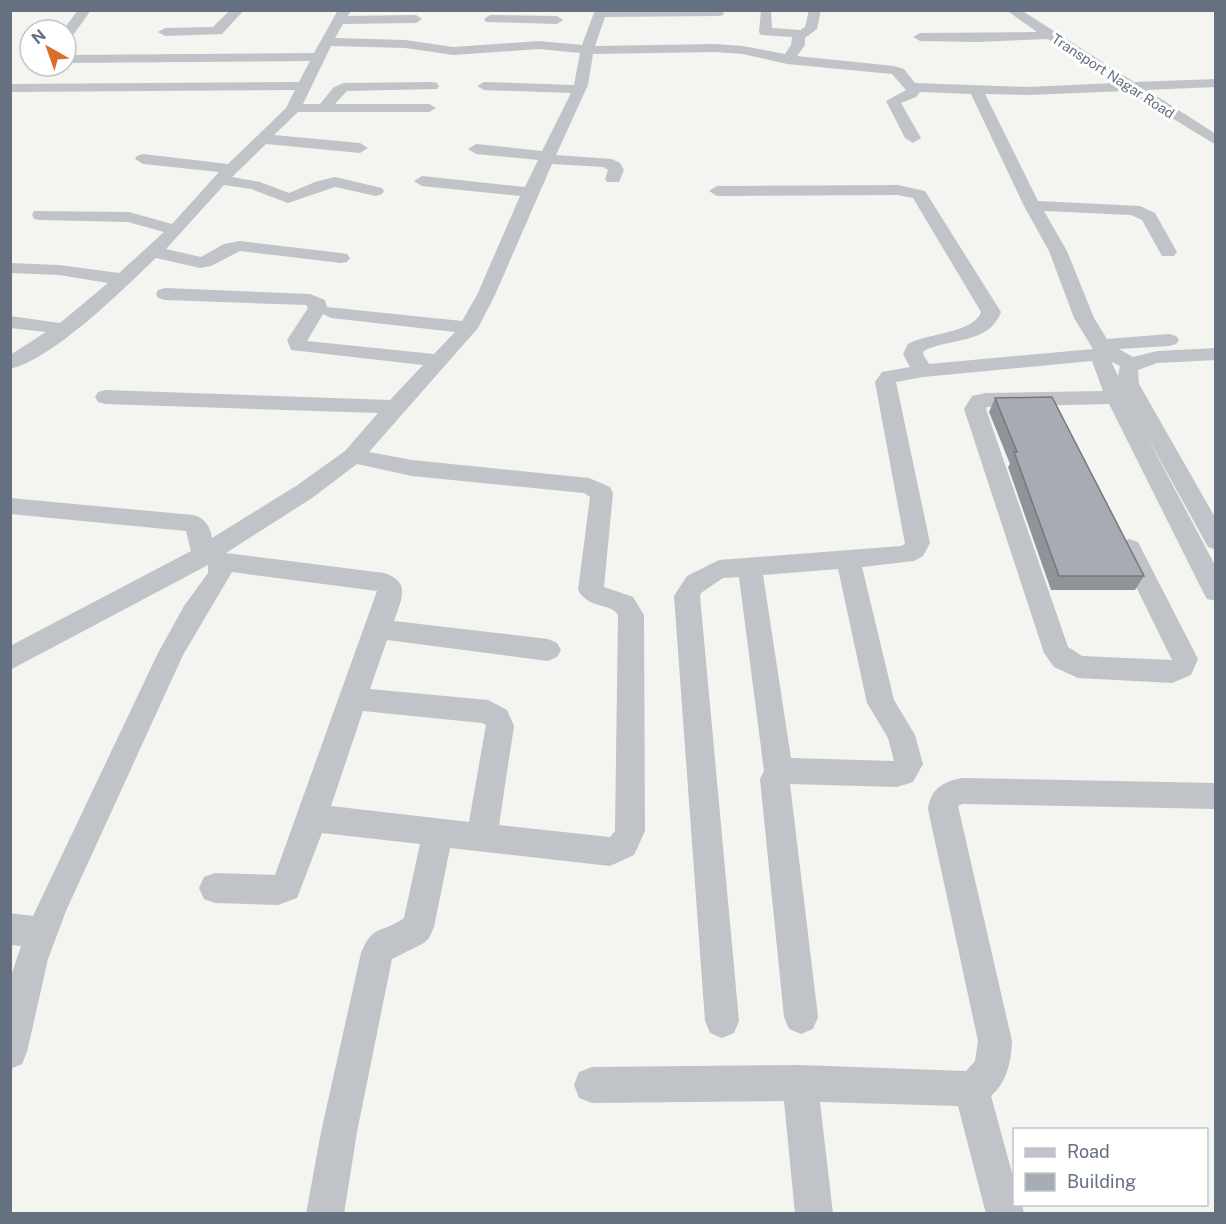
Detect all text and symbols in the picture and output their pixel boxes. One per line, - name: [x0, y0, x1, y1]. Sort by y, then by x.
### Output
- north arrow: [18, 18, 78, 78]
- text: N: [28, 26, 50, 48]
- street label: Transport Nagar Road: [1049, 30, 1177, 122]
- legend: [1013, 1128, 1208, 1206]
- text: Road: [1067, 1141, 1110, 1162]
- text: Building: [1067, 1171, 1136, 1192]

